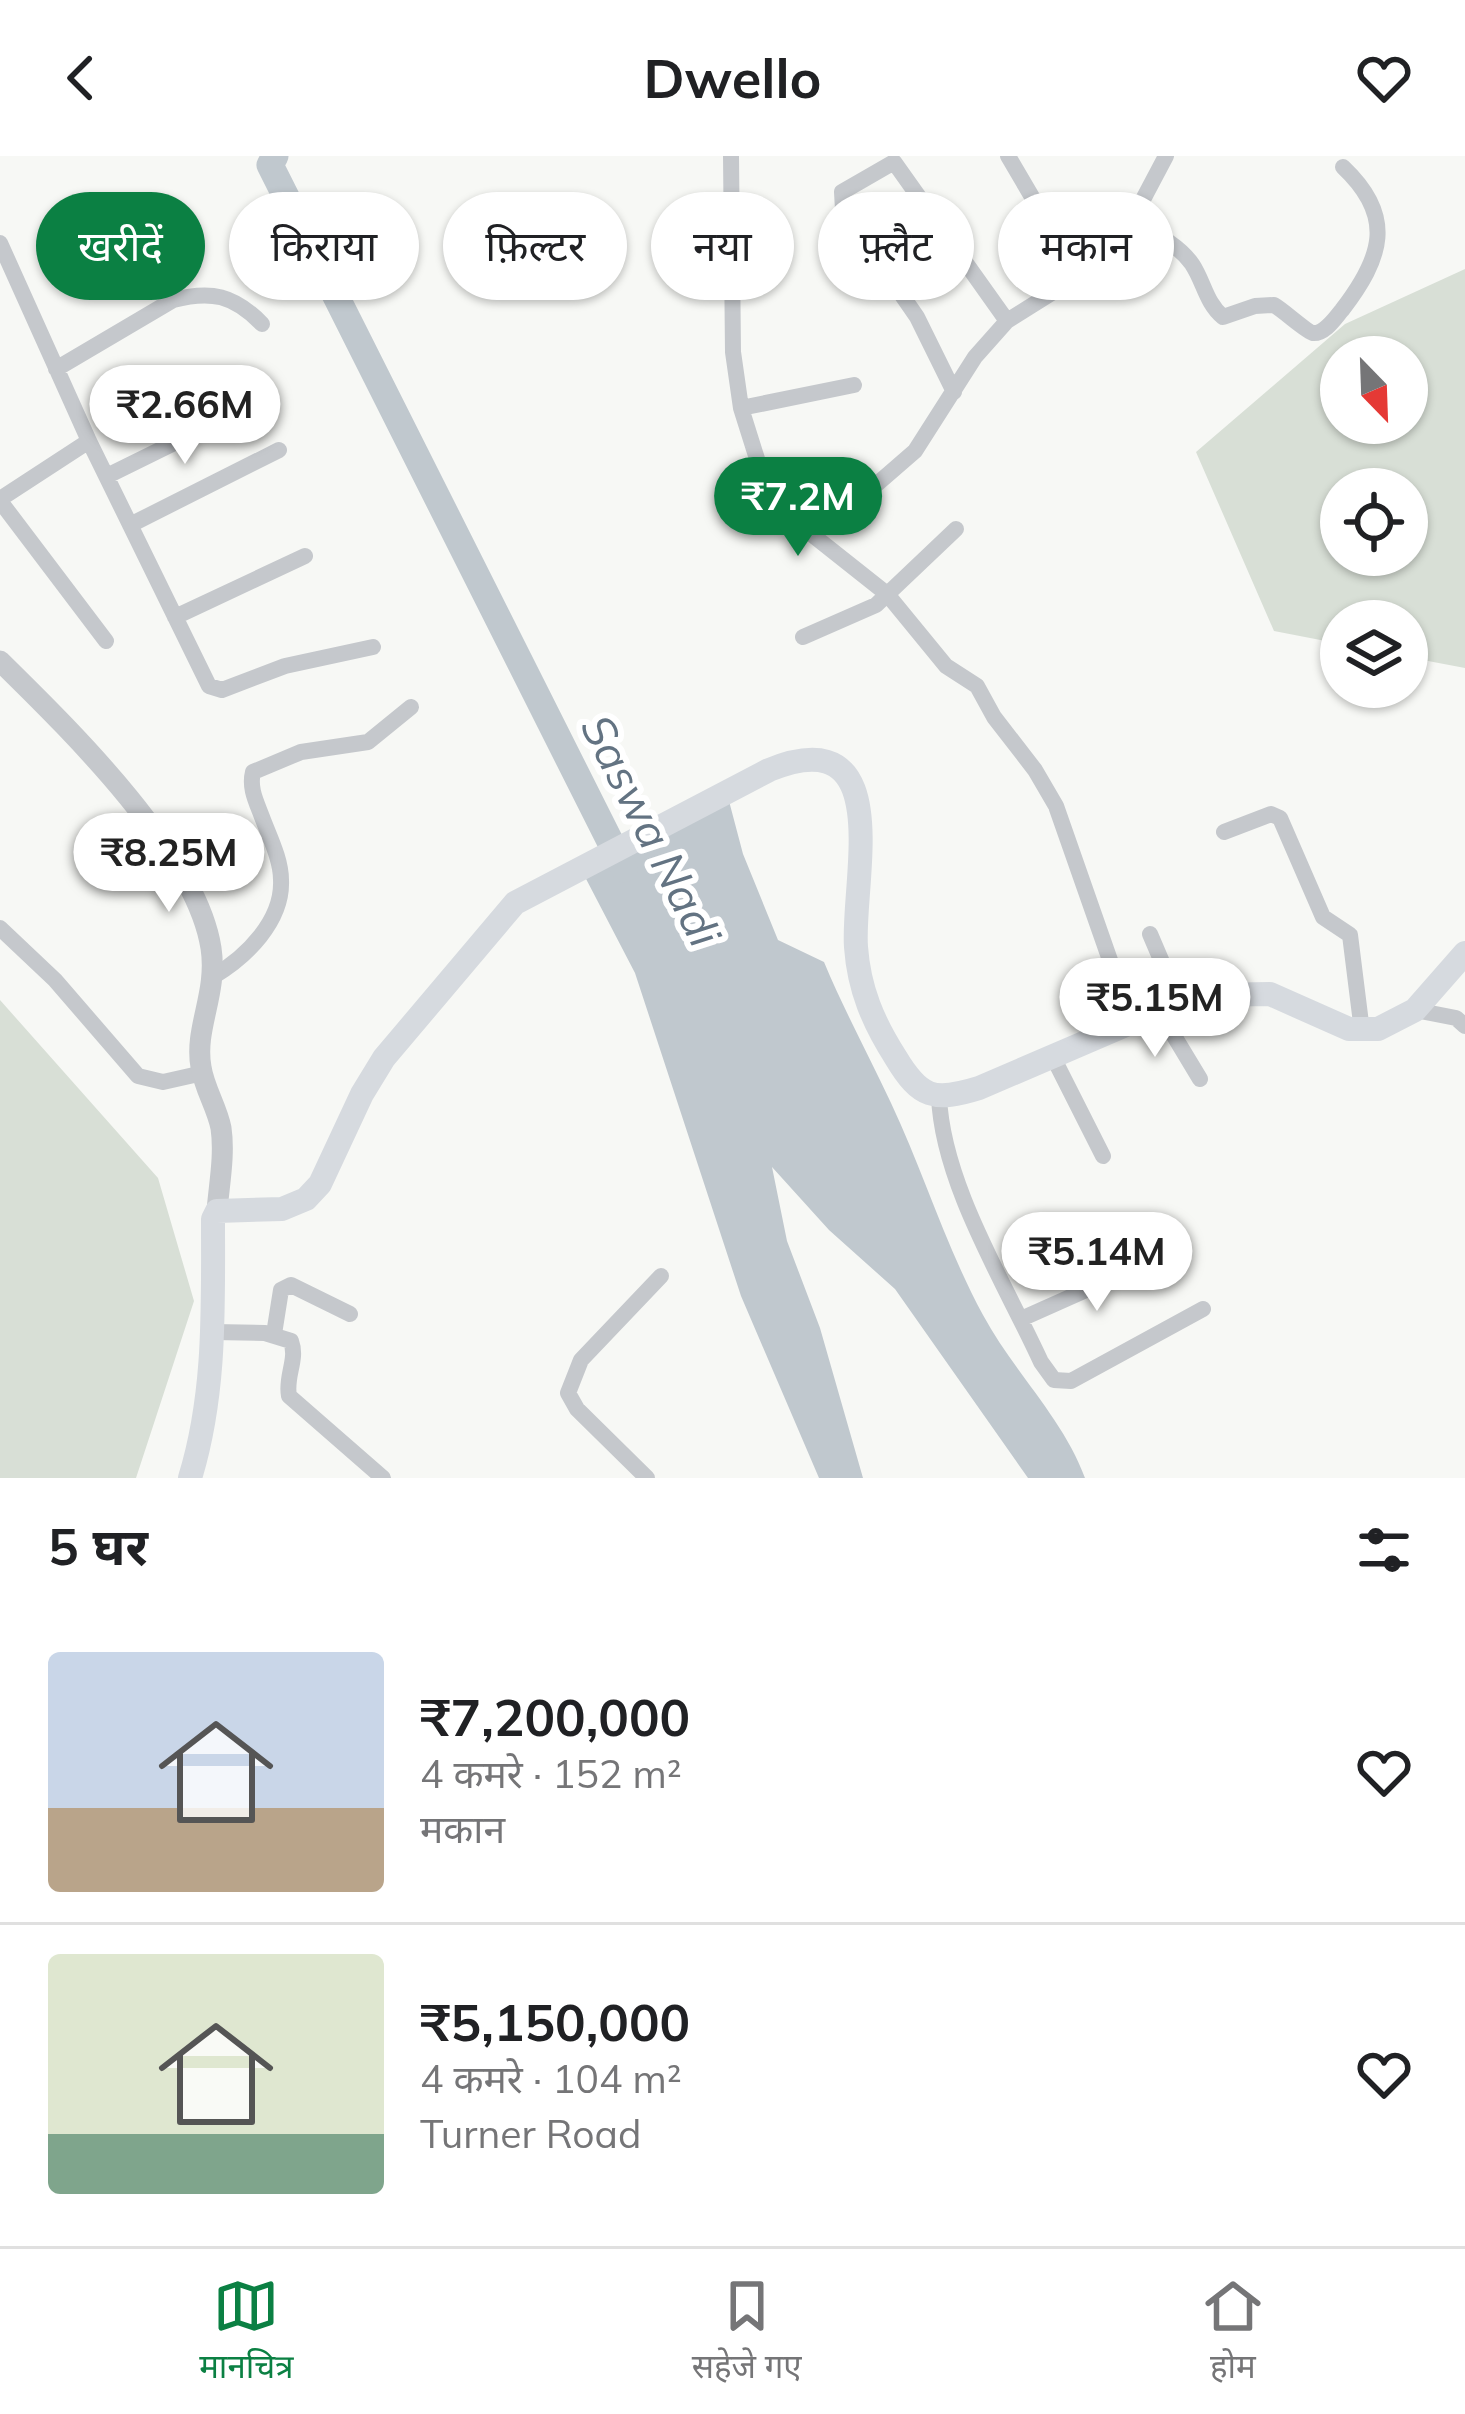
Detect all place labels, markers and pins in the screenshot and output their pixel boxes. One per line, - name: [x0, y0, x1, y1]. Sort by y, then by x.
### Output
- pin: ₹2.66M: [87, 365, 283, 467]
- pin: ₹7.2M: [714, 457, 882, 559]
- pin: ₹8.25M: [71, 813, 267, 915]
- pin: ₹5.15M: [1057, 958, 1253, 1060]
- pin: ₹5.14M: [999, 1212, 1195, 1314]

